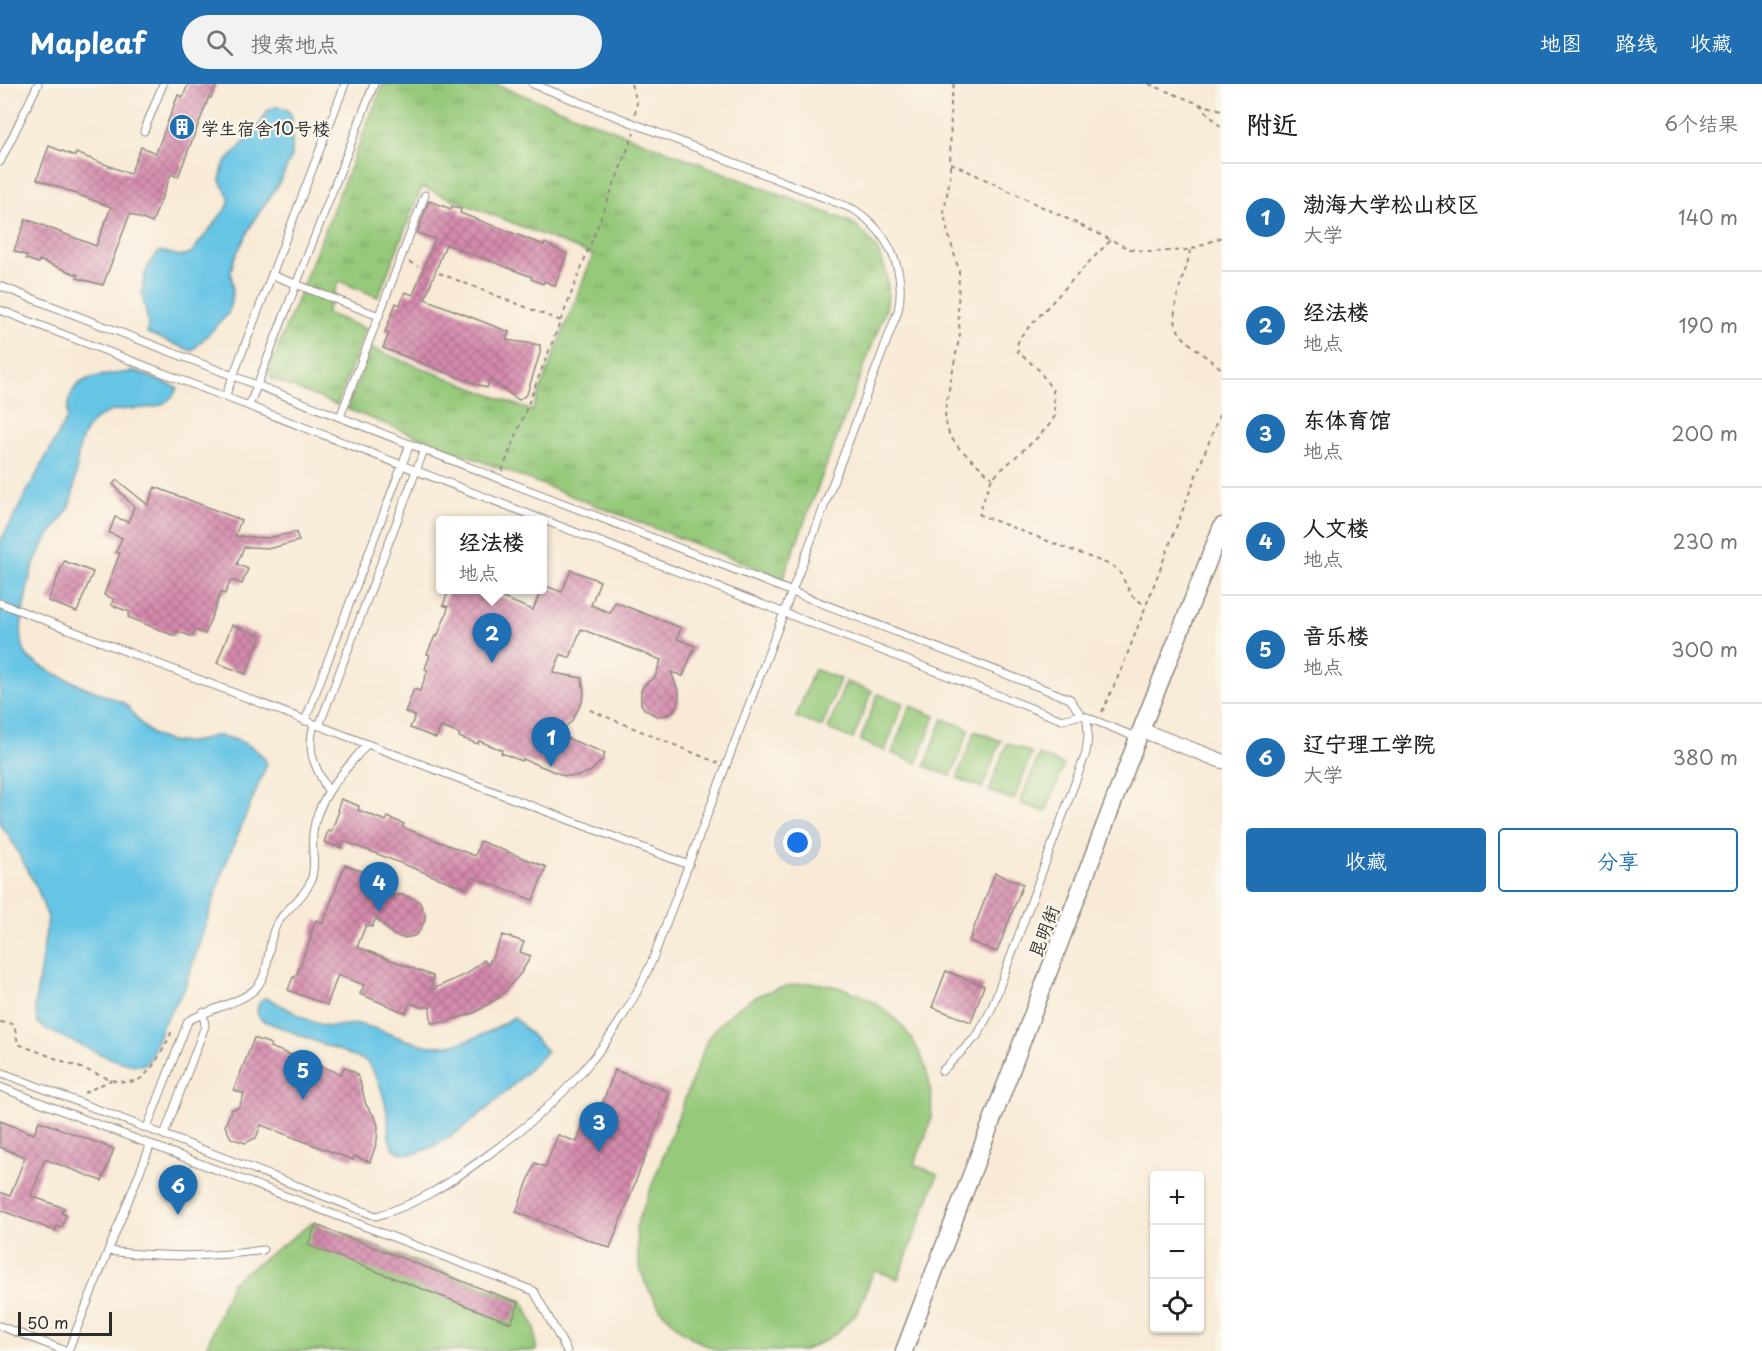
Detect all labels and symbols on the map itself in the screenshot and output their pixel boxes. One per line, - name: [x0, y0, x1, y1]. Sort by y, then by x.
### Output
- building icon: 学生宿舍10号楼: [167, 112, 197, 142]
- place label: 学生宿舍10号楼: [201, 114, 330, 141]
- pin: 2: [472, 614, 512, 663]
- pin: 1: [532, 718, 570, 767]
- your location: [783, 828, 812, 857]
- pin: 4: [360, 862, 398, 912]
- street label: 昆明街: [1021, 901, 1065, 961]
- pin: 5: [284, 1050, 322, 1100]
- pin: 3: [580, 1102, 618, 1152]
- pin: 6: [158, 1166, 198, 1215]
- scale bar: [18, 1309, 112, 1336]

